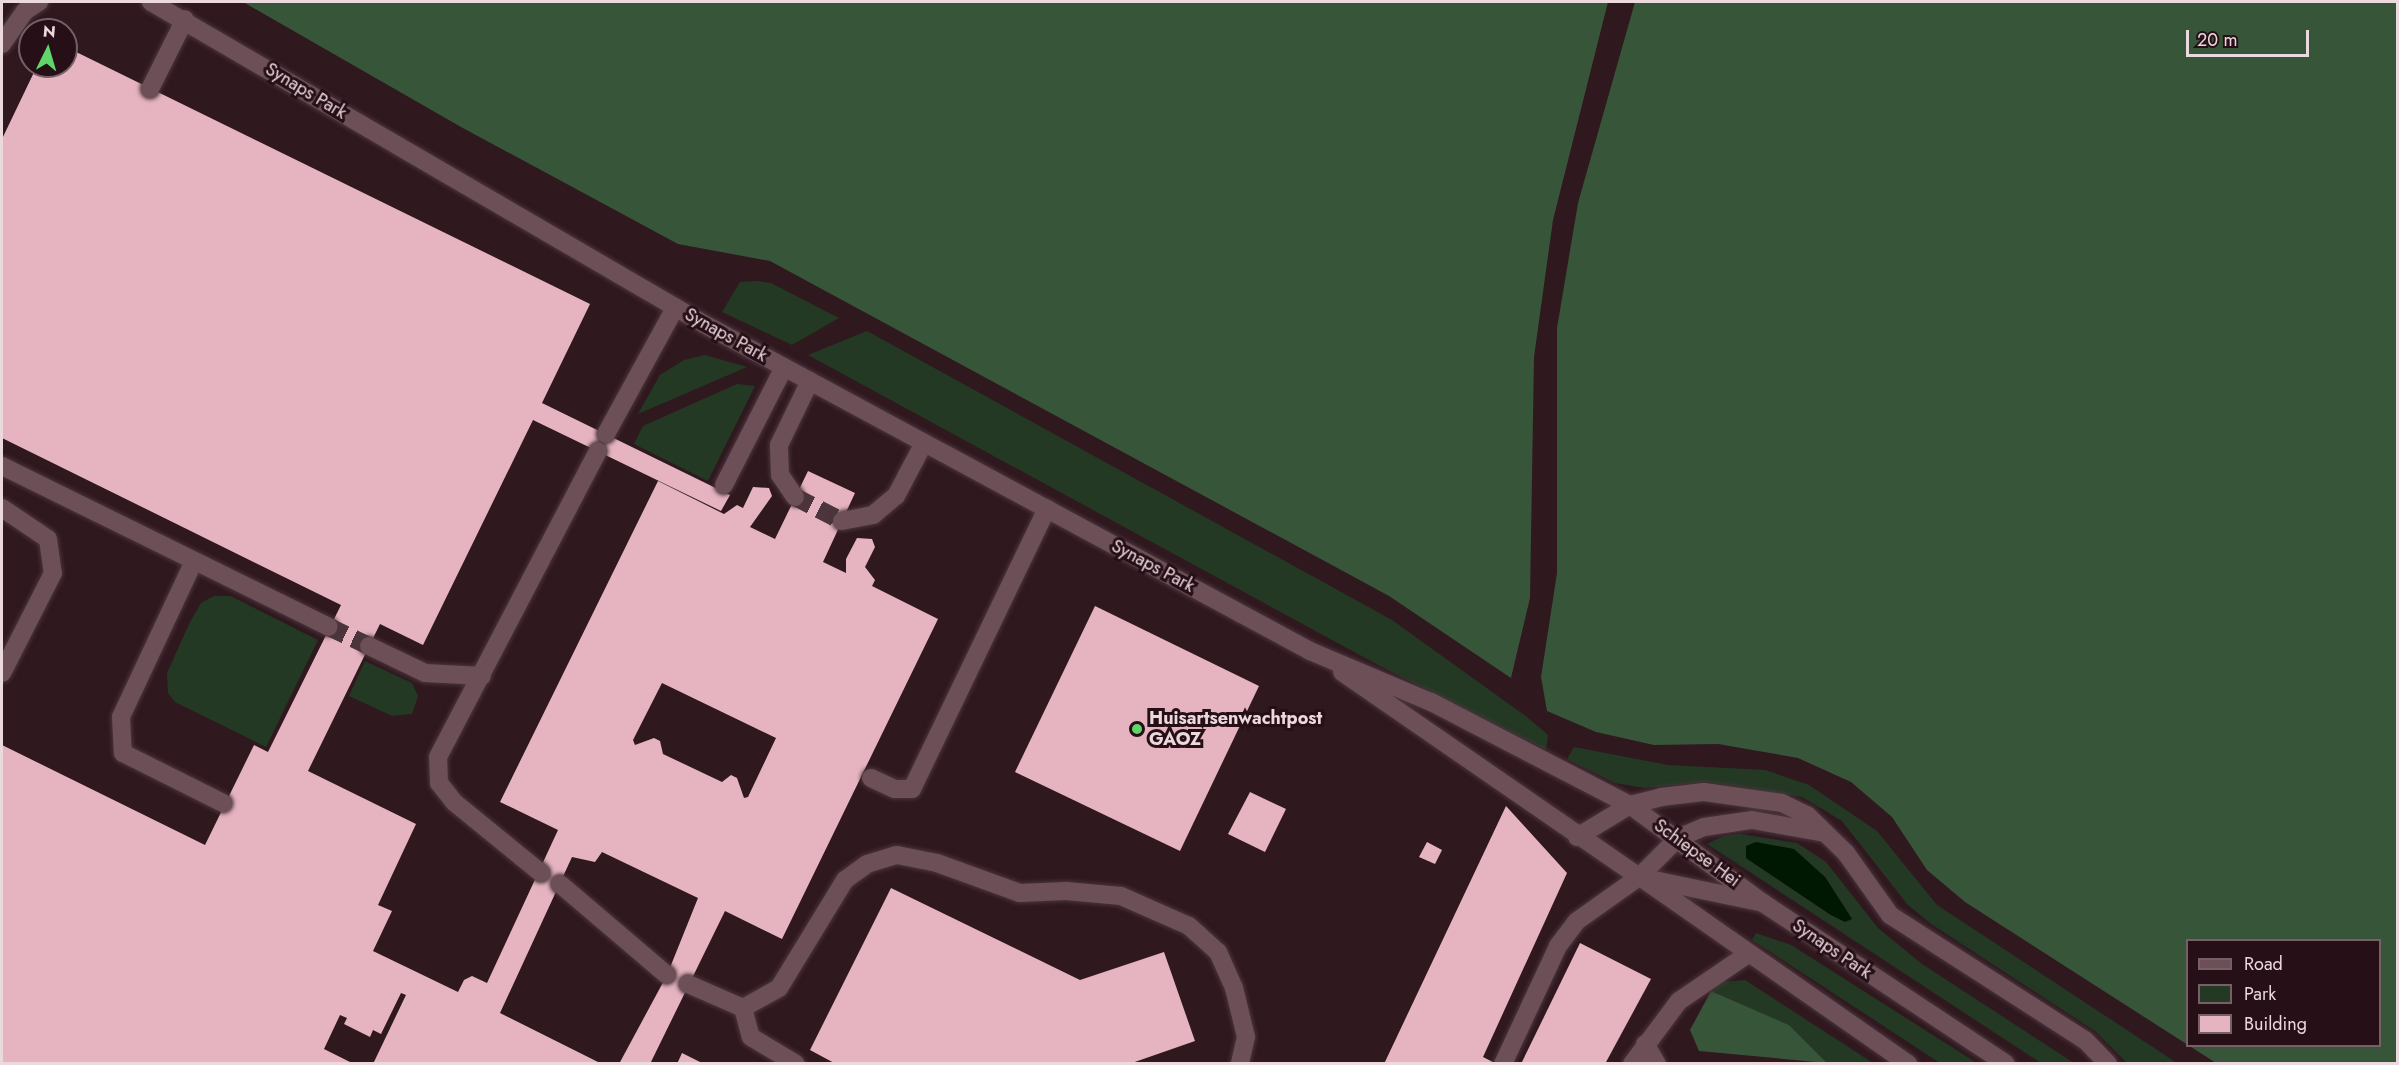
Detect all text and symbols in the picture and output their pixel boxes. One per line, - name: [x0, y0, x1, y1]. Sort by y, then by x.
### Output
- north arrow: [18, 18, 78, 78]
- scale bar: [2189, 18, 2312, 56]
- text: N: [42, 20, 57, 44]
- text: 20 m: [2197, 27, 2237, 53]
- street label: Synaps Park: [261, 58, 351, 124]
- street label: Synaps Park: [681, 304, 771, 366]
- street label: Synaps Park: [1108, 535, 1198, 597]
- place label: Huisartsenwachtpost GAOZ: [1149, 708, 1322, 750]
- marker: Huisartsenwachtpost GAOZ: [1130, 722, 1144, 736]
- street label: Schiepse Hei: [1650, 815, 1744, 891]
- street label: Synaps Park: [1788, 915, 1876, 983]
- legend: [2186, 939, 2381, 1047]
- text: Road: [2244, 951, 2283, 977]
- text: Park: [2244, 981, 2276, 1007]
- text: Building: [2244, 1011, 2307, 1037]

